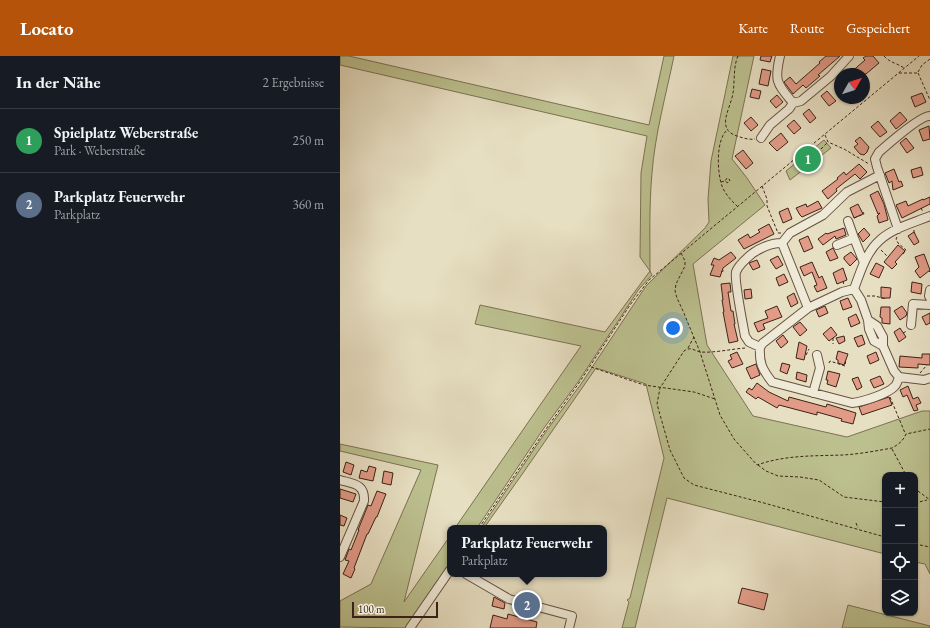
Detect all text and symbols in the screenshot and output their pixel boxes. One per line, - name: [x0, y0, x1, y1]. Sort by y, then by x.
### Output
- text: Locato: [20, 16, 74, 41]
- text: Karte: [738, 19, 768, 37]
- text: Route: [790, 19, 824, 37]
- text: Gespeichert: [846, 19, 910, 37]
- north arrow: [834, 68, 870, 104]
- text: In der Nähe: [16, 71, 101, 93]
- text: 2 Ergebnisse: [263, 74, 324, 91]
- text: Spielplatz Weberstraße: [54, 123, 198, 142]
- text: 1: [26, 132, 32, 149]
- text: 250 m: [293, 132, 324, 149]
- text: Park · Weberstraße: [54, 142, 145, 159]
- pin: 1: [795, 144, 821, 174]
- text: Parkplatz Feuerwehr: [54, 187, 185, 206]
- text: 2: [26, 196, 32, 213]
- text: 360 m: [293, 196, 324, 213]
- text: Parkplatz: [54, 206, 100, 223]
- your location: [663, 318, 683, 338]
- map controls: [882, 472, 918, 616]
- button: +: [882, 472, 918, 508]
- button: −: [882, 508, 918, 544]
- popup: [447, 525, 607, 577]
- text: Parkplatz Feuerwehr: [462, 533, 592, 552]
- button: locate: [882, 544, 918, 580]
- text: Parkplatz: [462, 552, 508, 569]
- button: layers: [882, 580, 918, 616]
- pin: 2: [514, 590, 540, 620]
- scale bar: [352, 600, 438, 619]
- text: 100 m: [358, 602, 385, 616]

